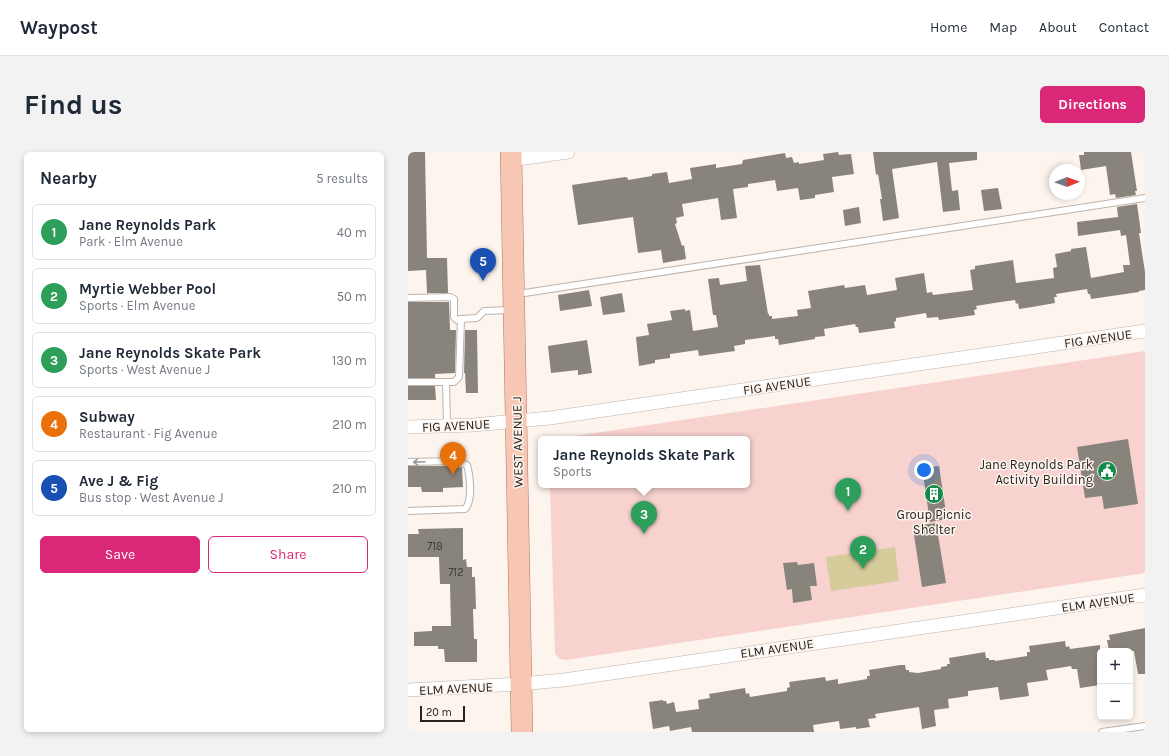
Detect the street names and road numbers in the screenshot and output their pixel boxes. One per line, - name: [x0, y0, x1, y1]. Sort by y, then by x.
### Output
- street label: FIG AVENUE: [1063, 326, 1133, 351]
- street label: FIG AVENUE: [742, 373, 812, 398]
- street label: WEST AVENUE J: [509, 396, 526, 488]
- street label: FIG AVENUE: [422, 416, 491, 435]
- street label: ELM AVENUE: [1060, 590, 1136, 615]
- street label: ELM AVENUE: [739, 636, 815, 661]
- street label: ELM AVENUE: [419, 679, 493, 698]

